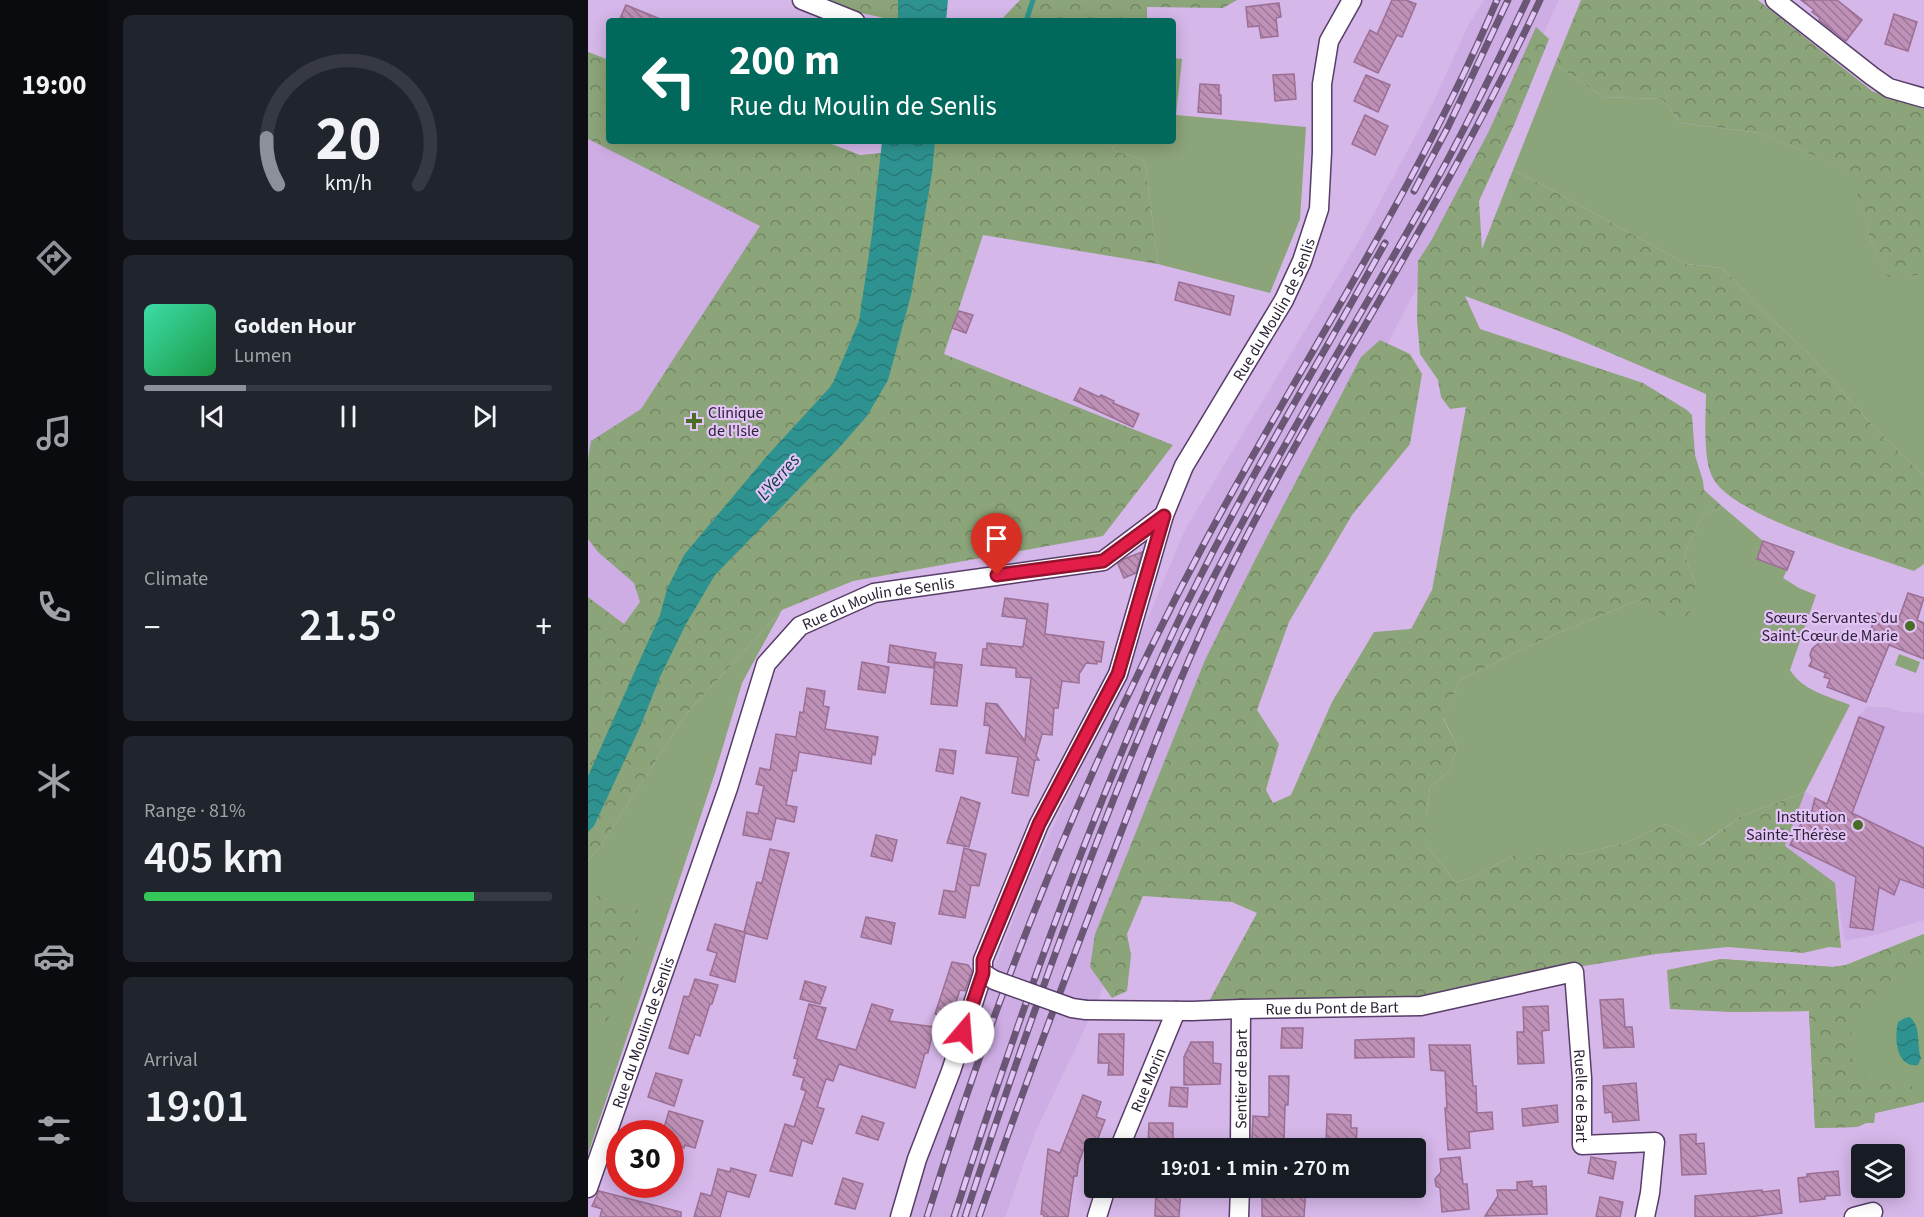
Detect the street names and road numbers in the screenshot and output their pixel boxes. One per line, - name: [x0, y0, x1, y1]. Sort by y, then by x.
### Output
- street label: Rue du Moulin de Senlis: [1228, 235, 1321, 385]
- street label: Rue du Moulin de Senlis: [799, 572, 956, 636]
- street label: Rue du Moulin de Senlis: [607, 954, 680, 1111]
- street label: Rue du Pont de Bart: [1265, 996, 1399, 1021]
- street label: Sentier de Bart: [1230, 1028, 1253, 1129]
- street label: Rue Morin: [1125, 1045, 1172, 1115]
- street label: Ruelle de Bart: [1568, 1048, 1592, 1143]

